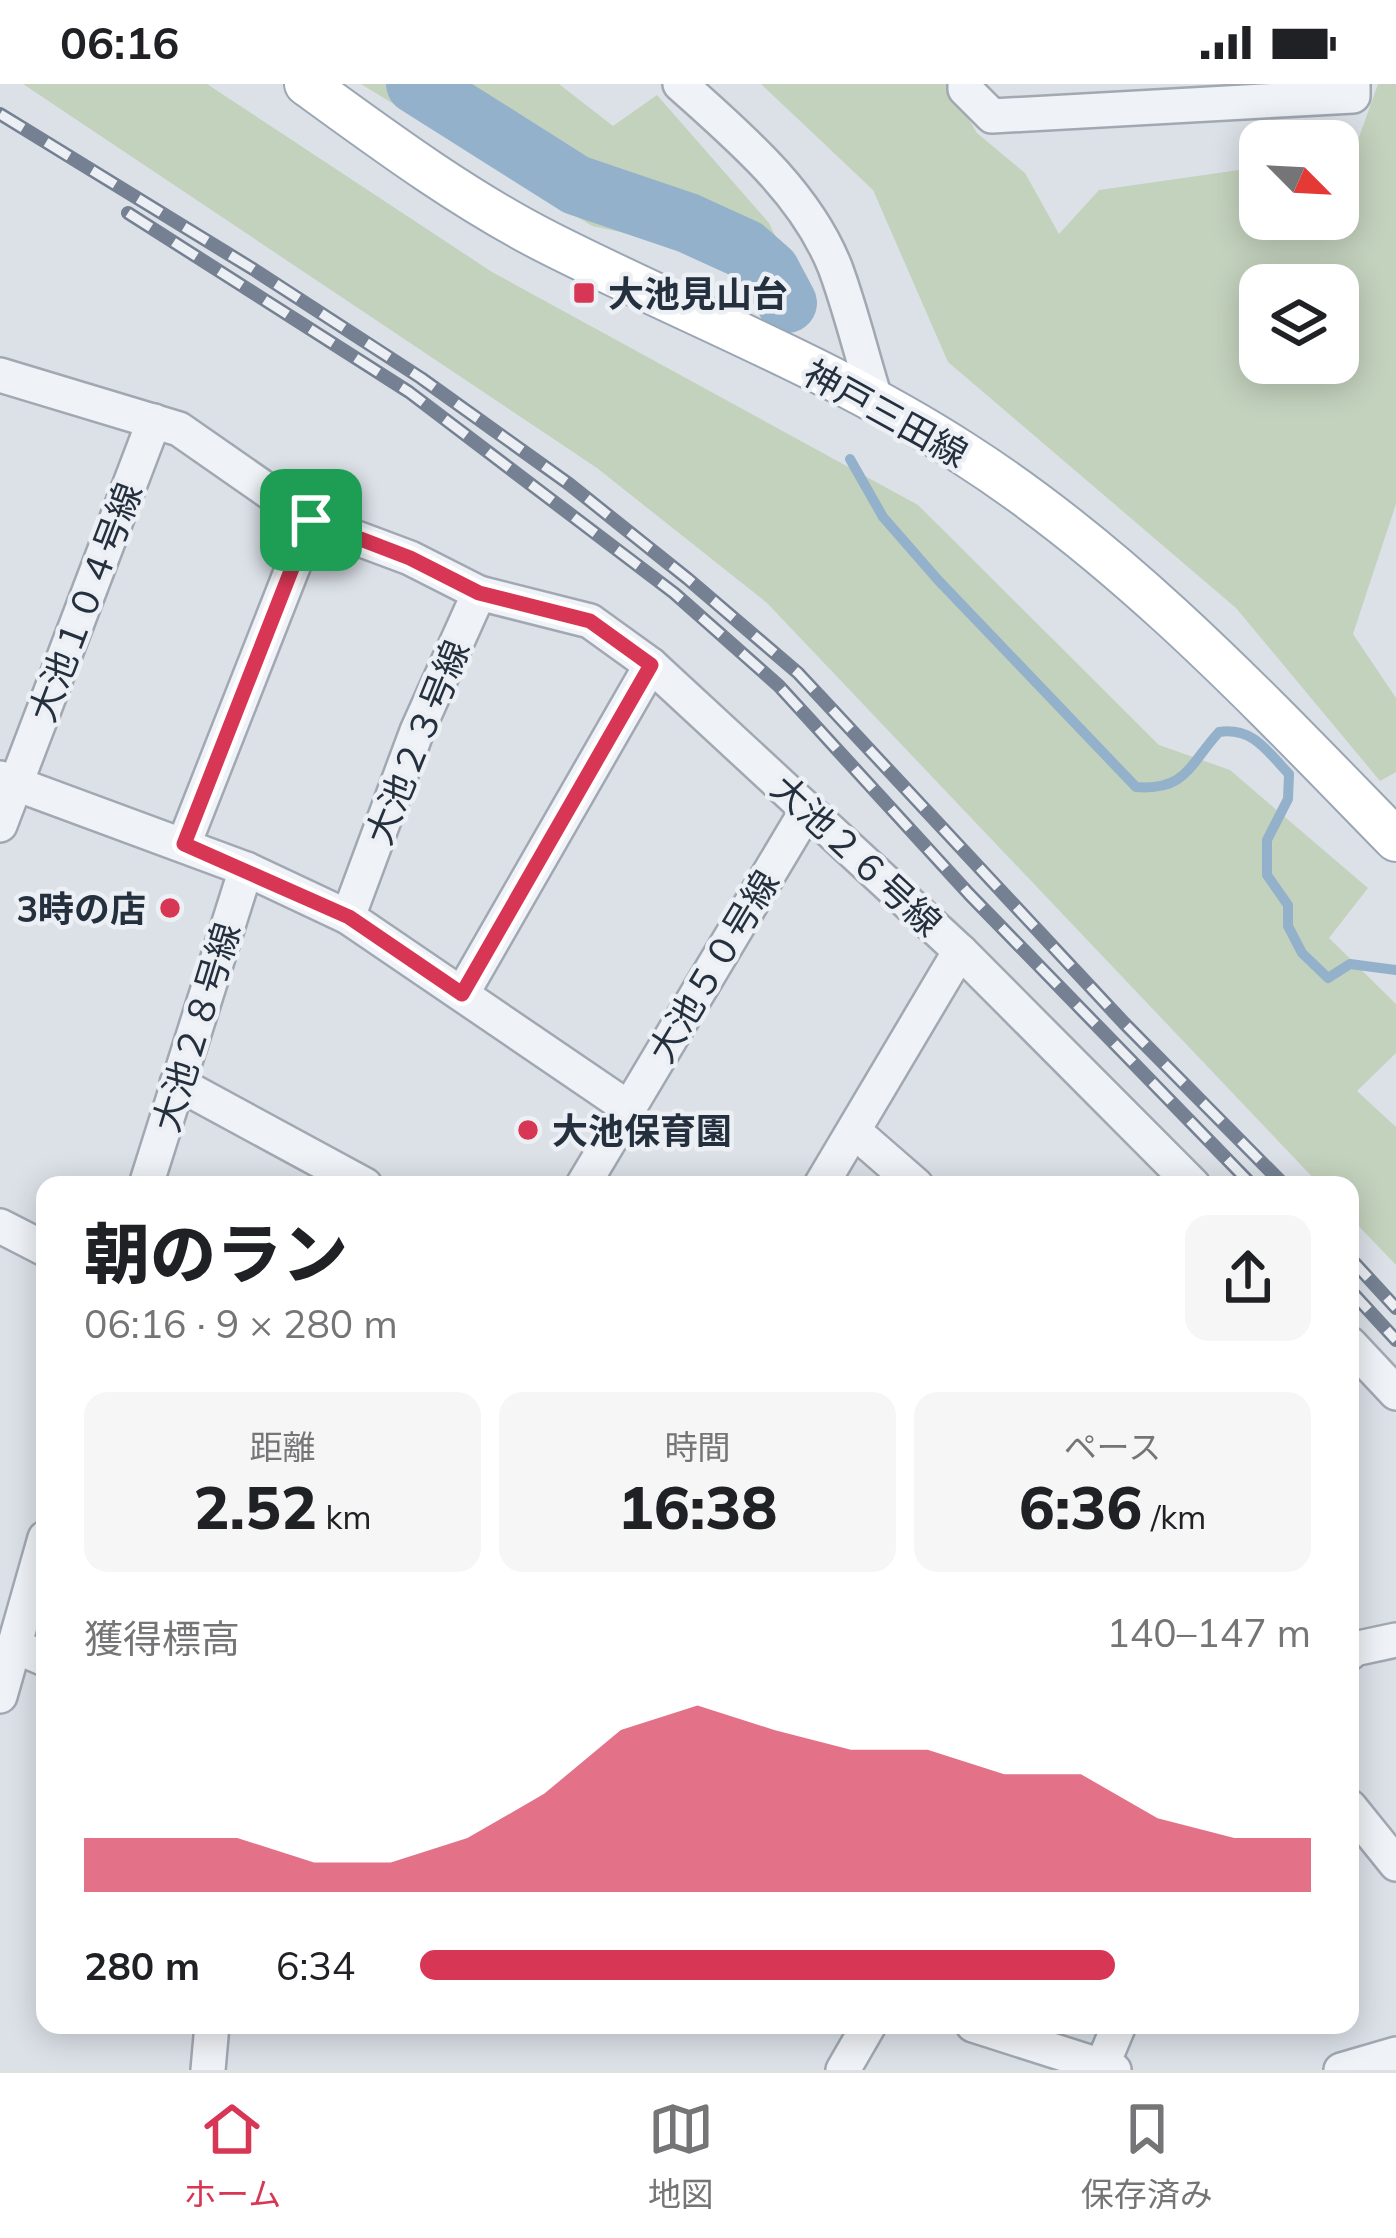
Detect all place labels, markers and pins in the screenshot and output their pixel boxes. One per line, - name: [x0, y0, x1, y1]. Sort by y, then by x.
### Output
- place label: 大池見山台: [608, 271, 788, 316]
- marker: 大池見山台: [571, 280, 597, 306]
- pin: [260, 469, 362, 571]
- place label: 3時の店: [16, 886, 146, 931]
- marker: 3時の店: [157, 895, 183, 921]
- place label: 大池保育園: [552, 1108, 732, 1153]
- marker: 大池保育園: [515, 1117, 541, 1143]

